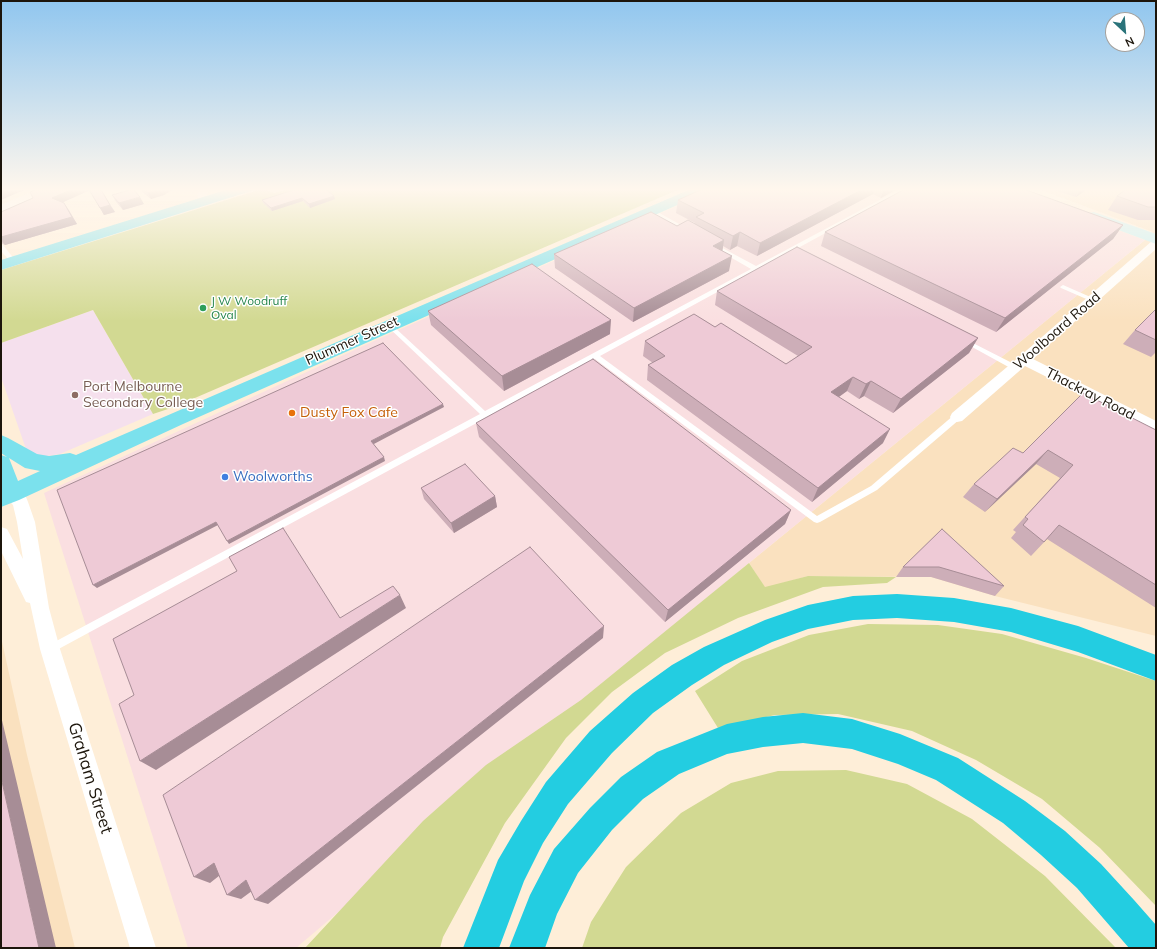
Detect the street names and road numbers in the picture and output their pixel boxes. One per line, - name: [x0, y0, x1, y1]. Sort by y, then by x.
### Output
- street label: Woolboard Road: [1010, 289, 1104, 373]
- street label: Plummer Street: [303, 313, 401, 369]
- street label: Thackray Road: [1043, 364, 1137, 424]
- street label: Graham Street: [63, 720, 117, 836]

